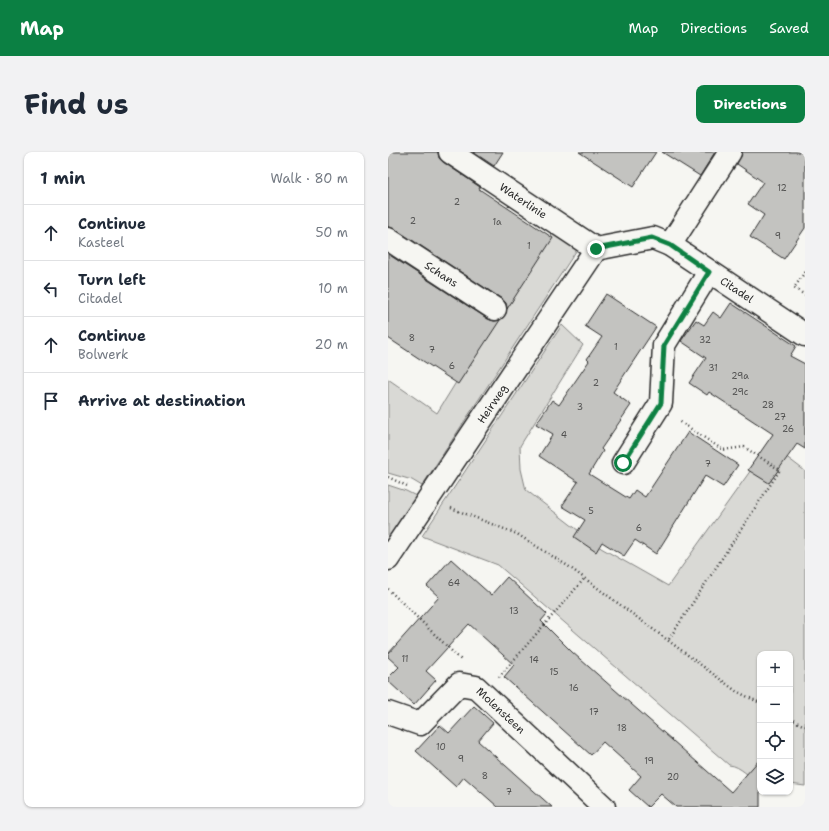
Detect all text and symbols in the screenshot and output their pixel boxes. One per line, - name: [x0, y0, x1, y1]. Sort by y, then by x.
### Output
- text: Map: [20, 16, 64, 41]
- text: Map: [629, 19, 659, 37]
- text: Directions: [681, 19, 747, 37]
- text: Saved: [769, 19, 809, 37]
- text: Find us: [24, 85, 129, 123]
- button: Directions: [696, 85, 805, 123]
- text: 1 min: [40, 167, 85, 189]
- text: Walk · 80 m: [270, 170, 348, 187]
- street label: Waterlinie: [497, 179, 550, 222]
- house number: 12: [777, 182, 787, 194]
- house number: 2: [454, 196, 460, 208]
- text: Continue: [78, 214, 146, 234]
- house number: 2: [410, 215, 416, 227]
- house number: 1a: [492, 216, 502, 228]
- icon: ahead: [40, 222, 62, 244]
- text: 50 m: [315, 224, 348, 241]
- house number: 9: [775, 230, 781, 242]
- text: Kasteel: [78, 234, 124, 251]
- house number: 1: [527, 240, 531, 252]
- route end: [587, 240, 605, 258]
- street label: Schans: [422, 258, 461, 290]
- text: Turn left: [78, 270, 146, 290]
- street label: Citadel: [717, 273, 757, 307]
- icon: left: [40, 278, 62, 300]
- text: 10 m: [318, 280, 348, 297]
- text: Citadel: [78, 290, 122, 307]
- text: Continue: [78, 326, 146, 346]
- house number: 8: [409, 332, 415, 344]
- icon: ahead: [40, 334, 62, 356]
- house number: 32: [699, 334, 711, 346]
- text: 20 m: [315, 336, 348, 353]
- house number: 1: [614, 341, 618, 353]
- house number: 7: [429, 344, 435, 356]
- text: Bolwerk: [78, 346, 129, 363]
- house number: 6: [449, 360, 455, 372]
- house number: 31: [708, 362, 718, 374]
- house number: 29a: [731, 370, 749, 382]
- house number: 2: [593, 377, 599, 389]
- street label: Heirweg: [474, 381, 511, 426]
- house number: 29c: [732, 386, 749, 398]
- icon: arrive: [40, 390, 62, 412]
- text: Arrive at destination: [78, 391, 246, 411]
- house number: 28: [762, 399, 774, 411]
- house number: 3: [577, 401, 583, 413]
- house number: 27: [774, 411, 786, 423]
- house number: 26: [782, 423, 794, 435]
- house number: 4: [561, 429, 567, 441]
- route start: [614, 454, 632, 472]
- house number: 7: [705, 458, 711, 470]
- house number: 5: [588, 505, 594, 517]
- house number: 6: [636, 522, 642, 534]
- house number: 64: [448, 577, 460, 589]
- house number: 13: [509, 605, 519, 617]
- map controls: [757, 651, 793, 795]
- button: +: [757, 651, 793, 687]
- house number: 11: [401, 653, 409, 665]
- house number: 14: [529, 654, 539, 666]
- house number: 15: [549, 666, 559, 678]
- house number: 16: [569, 682, 579, 694]
- street label: Molensteen: [473, 684, 529, 737]
- button: −: [757, 687, 793, 723]
- house number: 17: [589, 706, 599, 718]
- house number: 18: [617, 722, 627, 734]
- button: locate: [757, 723, 793, 759]
- house number: 10: [436, 741, 446, 753]
- house number: 9: [458, 753, 464, 765]
- house number: 19: [644, 755, 654, 767]
- button: layers: [757, 759, 793, 795]
- house number: 8: [482, 770, 488, 782]
- house number: 20: [667, 771, 679, 783]
- house number: 7: [506, 786, 512, 798]

